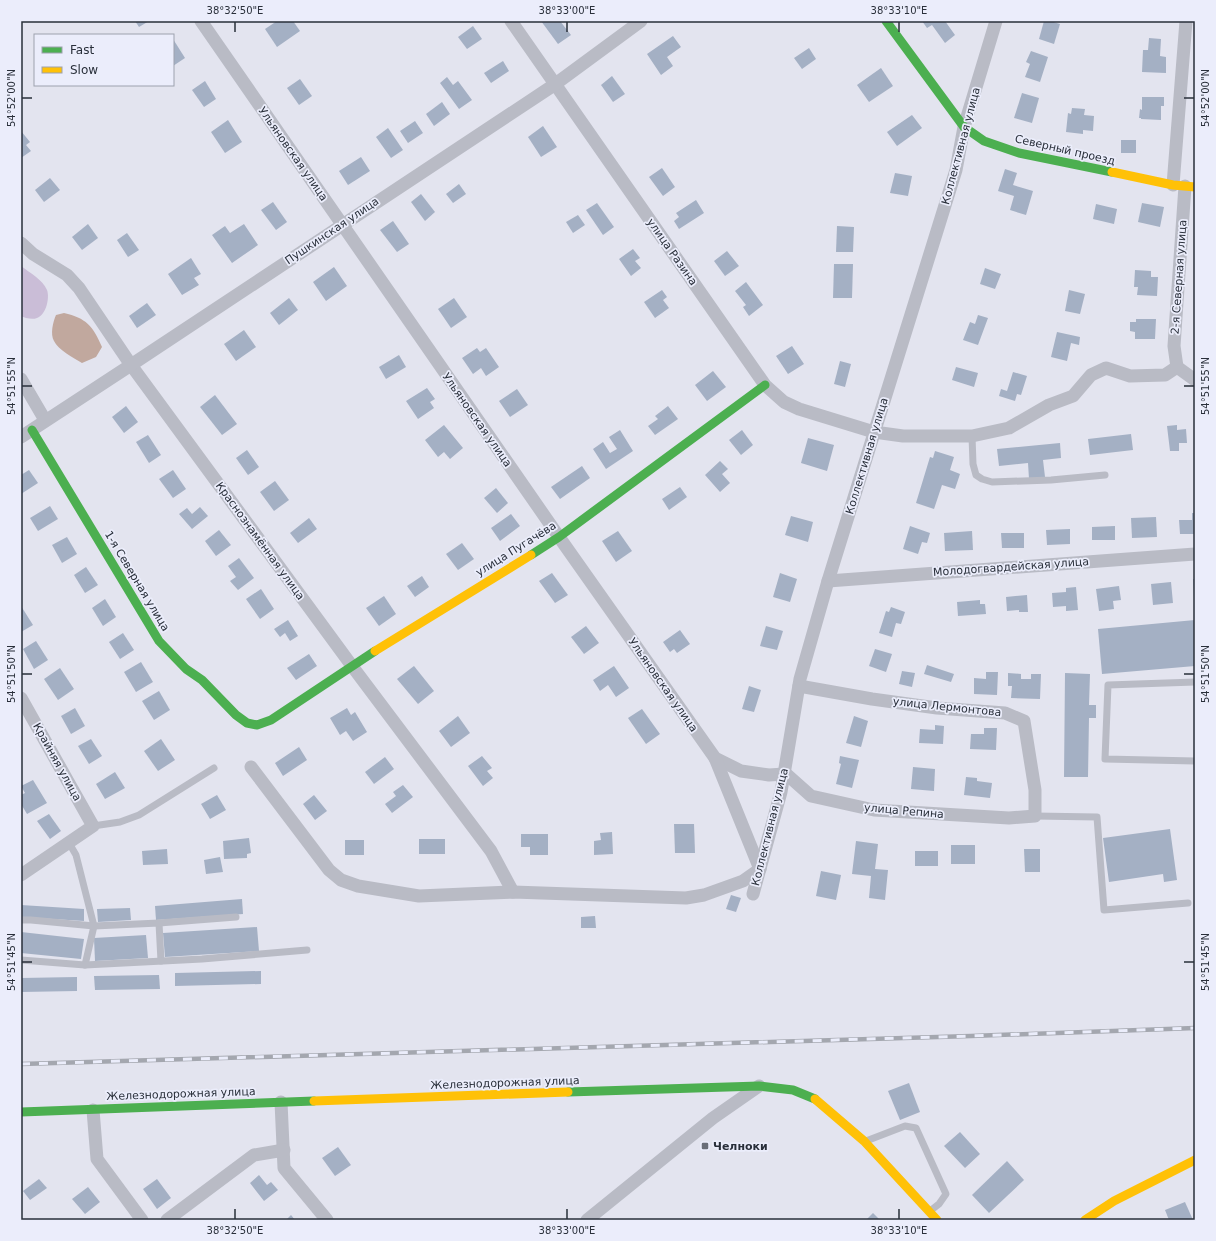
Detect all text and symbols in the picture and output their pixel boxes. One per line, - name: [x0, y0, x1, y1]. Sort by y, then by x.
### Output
- text: 38°32'50"E: [207, 5, 263, 16]
- text: 38°33'00"E: [539, 5, 595, 16]
- text: 38°33'10"E: [871, 5, 927, 16]
- legend: [34, 34, 174, 86]
- text: Fast: [70, 43, 94, 57]
- text: Slow: [70, 63, 98, 77]
- text: 54°52'00"N: [6, 69, 17, 127]
- text: 54°52'00"N: [1200, 69, 1211, 127]
- street label: Коллективная улица: [939, 86, 983, 206]
- street label: Ульяновская улица: [256, 105, 330, 203]
- street label: Северный проезд: [1014, 132, 1117, 168]
- street label: Пушкинская улица: [283, 195, 381, 267]
- street label: улица Разина: [644, 216, 700, 288]
- street label: 2-я Северная улица: [1169, 219, 1189, 335]
- text: 54°51'55"N: [6, 357, 17, 415]
- text: 54°51'55"N: [1200, 357, 1211, 415]
- street label: Ульяновская улица: [440, 371, 514, 469]
- street label: Коллективная улица: [843, 396, 891, 516]
- street label: Краснознамённая улица: [213, 480, 307, 602]
- street label: улица Пугачёва: [473, 519, 559, 579]
- street label: 1-я Северная улица: [102, 528, 172, 634]
- street label: Молодогвардейская улица: [933, 555, 1089, 579]
- street label: Ульяновская улица: [626, 636, 700, 734]
- text: 54°51'50"N: [6, 645, 17, 703]
- text: 54°51'50"N: [1200, 645, 1211, 703]
- street label: улица Лермонтова: [892, 695, 1002, 719]
- street label: Крайняя улица: [30, 721, 84, 803]
- street label: Коллективная улица: [749, 767, 791, 887]
- street label: улица Репина: [864, 801, 944, 821]
- text: 54°51'45"N: [6, 933, 17, 991]
- text: 54°51'45"N: [1200, 933, 1211, 991]
- street label: Железнодорожная улица: [430, 1074, 580, 1092]
- street label: Железнодорожная улица: [106, 1085, 256, 1103]
- place label: Челноки: [713, 1140, 768, 1153]
- marker: Челноки: [700, 1141, 710, 1151]
- text: 38°32'50"E: [207, 1225, 263, 1236]
- text: 38°33'00"E: [539, 1225, 595, 1236]
- text: 38°33'10"E: [871, 1225, 927, 1236]

